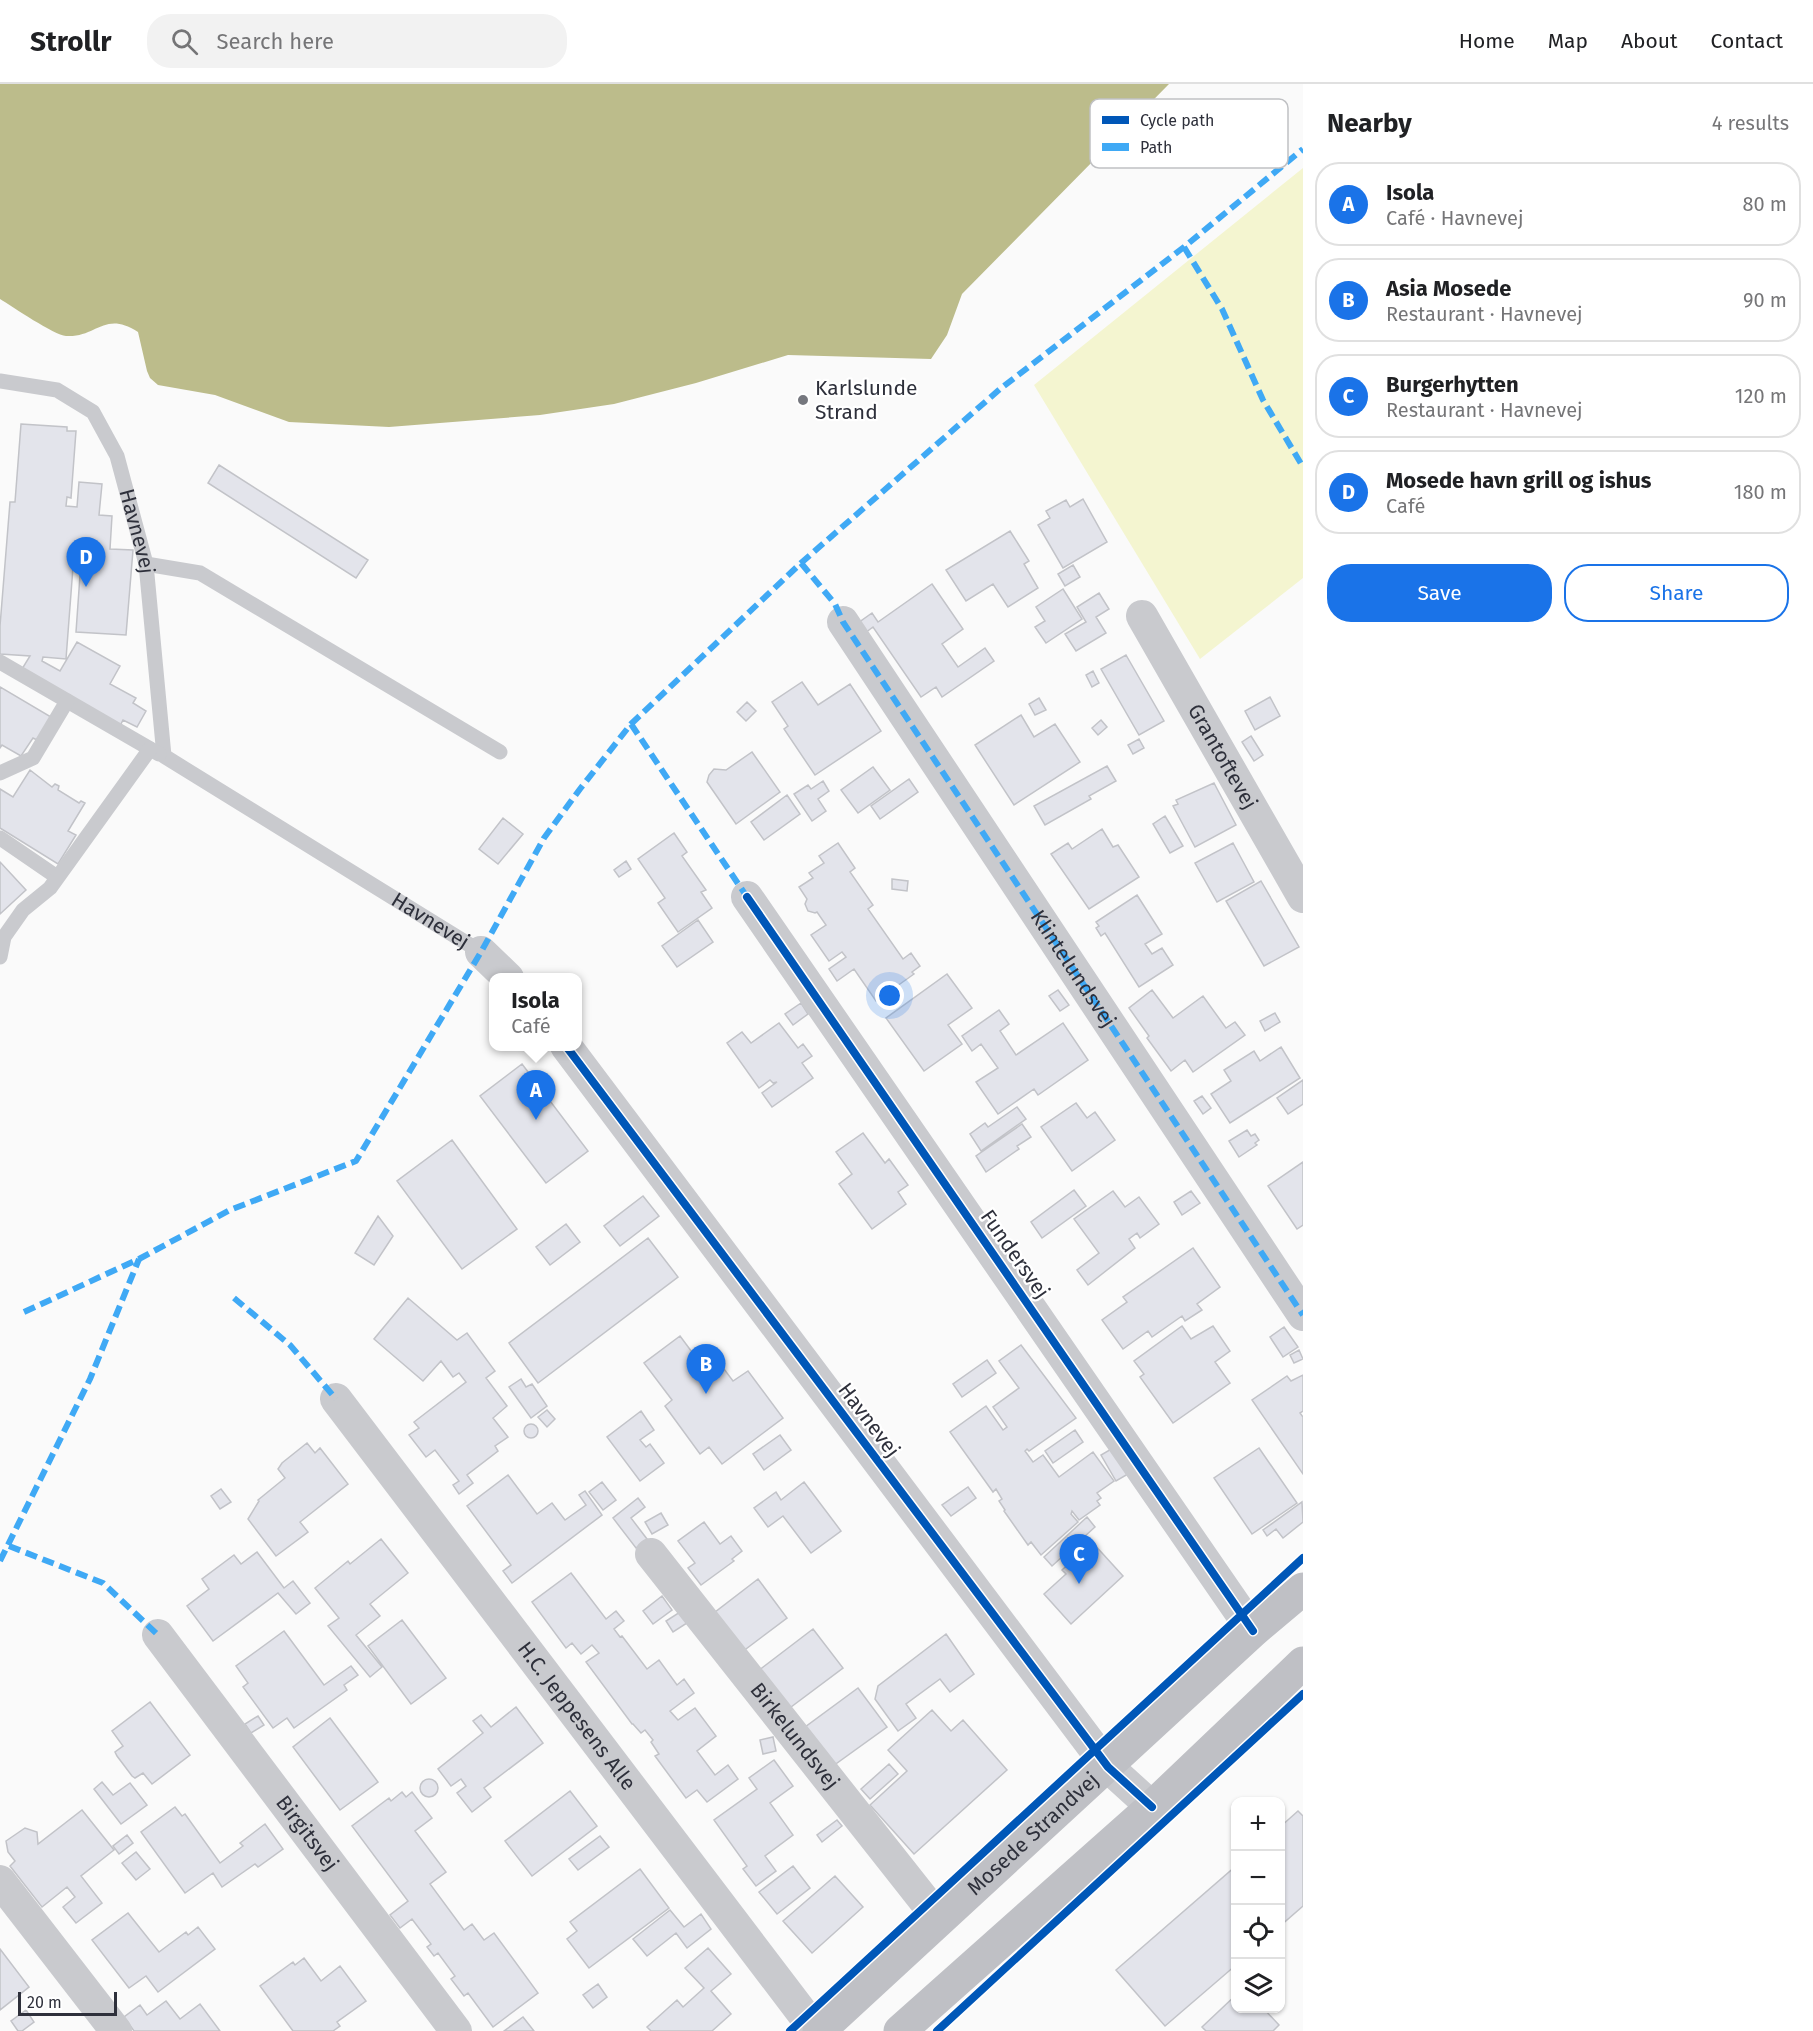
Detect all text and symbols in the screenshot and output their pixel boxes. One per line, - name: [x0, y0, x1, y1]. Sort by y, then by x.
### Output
- search box: [147, 14, 567, 68]
- text: Strollr: [30, 25, 111, 58]
- icon: search: [168, 25, 201, 58]
- text: Search here: [216, 28, 334, 55]
- text: Home: [1459, 28, 1515, 54]
- text: Map: [1548, 28, 1588, 54]
- text: About: [1621, 28, 1678, 54]
- text: Contact: [1711, 28, 1783, 54]
- legend: [1090, 99, 1288, 168]
- text: Nearby: [1327, 108, 1412, 139]
- text: Cycle path: [1140, 111, 1214, 130]
- text: 4 results: [1712, 111, 1789, 135]
- text: Path: [1140, 138, 1172, 157]
- text: Isola: [1386, 179, 1434, 206]
- text: A: [1343, 192, 1354, 216]
- text: 80 m: [1742, 192, 1787, 216]
- text: Café · Havnevej: [1386, 206, 1524, 230]
- text: Asia Mosede: [1386, 275, 1511, 302]
- text: B: [1342, 288, 1355, 312]
- text: 90 m: [1743, 288, 1787, 312]
- text: Restaurant · Havnevej: [1386, 302, 1583, 326]
- text: Burgerhytten: [1386, 371, 1519, 398]
- place label: Karlslunde Strand: [815, 375, 917, 425]
- text: C: [1343, 384, 1354, 408]
- text: 120 m: [1735, 384, 1787, 408]
- marker: Karlslunde Strand: [796, 393, 810, 407]
- text: Restaurant · Havnevej: [1386, 398, 1583, 422]
- text: Mosede havn grill og ishus: [1386, 467, 1651, 494]
- text: D: [1342, 480, 1355, 504]
- text: 180 m: [1734, 480, 1787, 504]
- street label: Havnevej: [113, 486, 160, 575]
- text: Café: [1386, 494, 1425, 518]
- pin: D: [66, 538, 106, 587]
- button: Save: [1327, 564, 1552, 622]
- button: Share: [1564, 564, 1789, 622]
- street label: Grantoftevej: [1182, 699, 1263, 814]
- street label: Havnevej: [387, 887, 474, 955]
- street label: Klintelundsvej: [1025, 905, 1121, 1032]
- popup: [489, 973, 582, 1051]
- your location: [875, 981, 904, 1010]
- text: Isola: [511, 987, 560, 1014]
- text: Café: [511, 1014, 551, 1038]
- pin: A: [516, 1070, 556, 1120]
- street label: Fundersvej: [975, 1204, 1055, 1304]
- pin: B: [686, 1344, 726, 1394]
- street label: Havnevej: [832, 1377, 906, 1463]
- pin: C: [1060, 1534, 1098, 1584]
- street label: H.C. Jeppesens Alle: [512, 1636, 642, 1796]
- street label: Birkelundsvej: [744, 1677, 845, 1795]
- street label: Mosede Strandvej: [962, 1767, 1104, 1901]
- street label: Birgitsvej: [270, 1790, 344, 1876]
- map controls: [1231, 1797, 1285, 2013]
- button: +: [1231, 1797, 1285, 1851]
- button: −: [1231, 1851, 1285, 1905]
- button: locate: [1231, 1905, 1285, 1959]
- button: layers: [1231, 1959, 1285, 2013]
- scale bar: [18, 1989, 117, 2016]
- text: 20 m: [27, 1993, 62, 2012]

